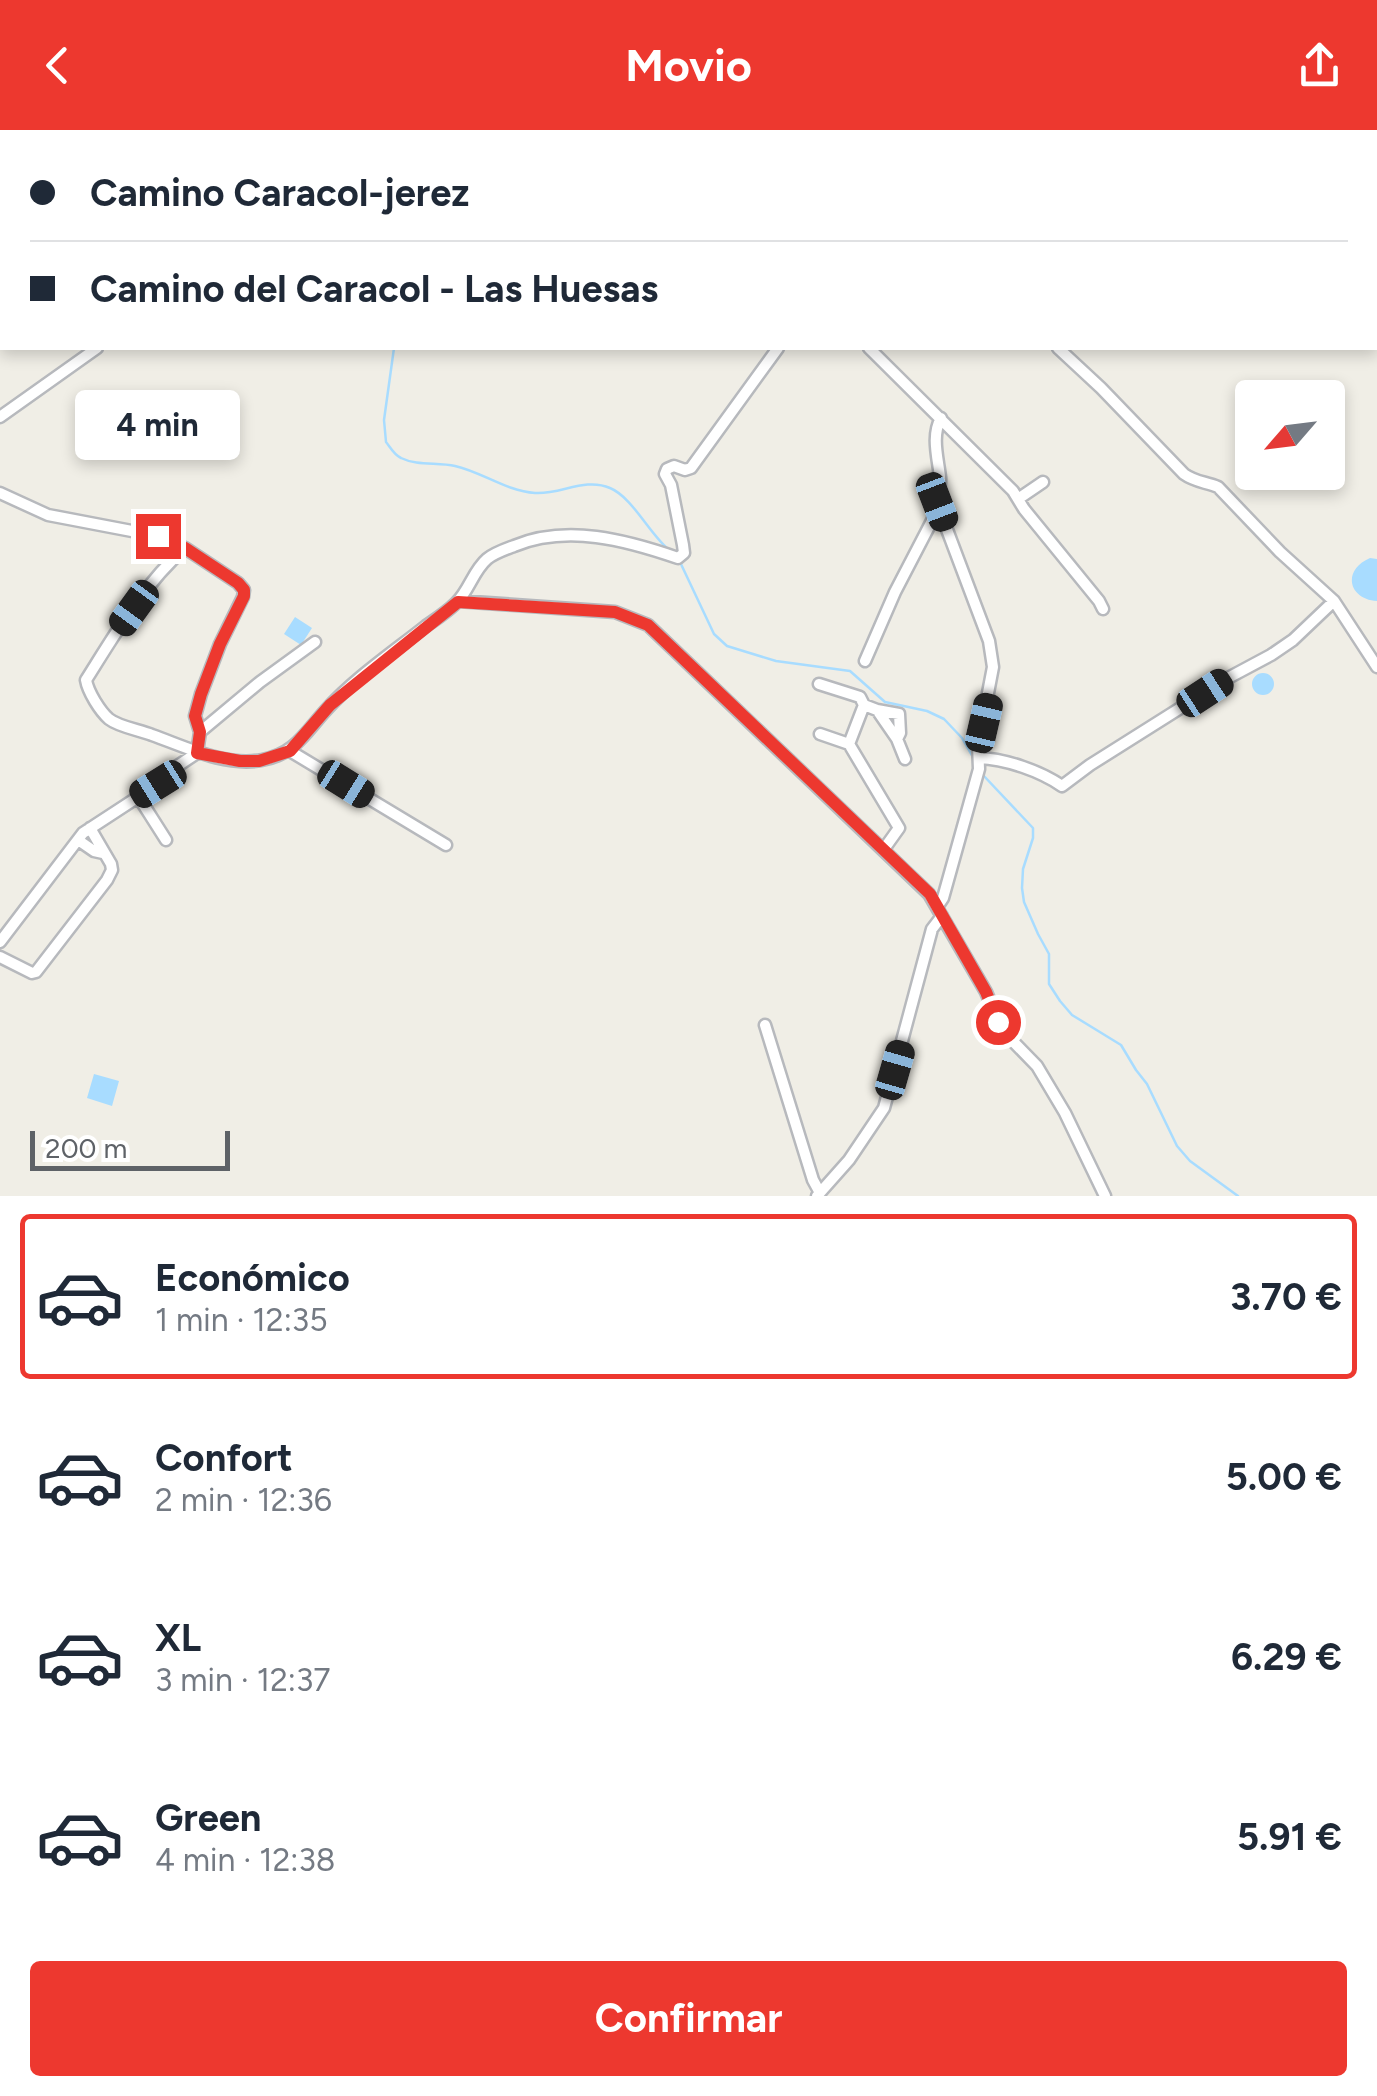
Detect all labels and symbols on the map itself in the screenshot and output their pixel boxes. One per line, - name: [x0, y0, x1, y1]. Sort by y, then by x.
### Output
- north arrow: [1235, 380, 1345, 490]
- callout: 4 min: [76, 391, 240, 461]
- car: [912, 469, 962, 535]
- route end: [136, 514, 181, 559]
- car: [104, 575, 164, 641]
- car: [1172, 664, 1238, 722]
- car: [963, 690, 1005, 756]
- car: [125, 755, 191, 813]
- car: [313, 755, 379, 813]
- route start: [976, 1000, 1021, 1045]
- car: [872, 1037, 918, 1103]
- scale bar: [30, 1126, 230, 1170]

